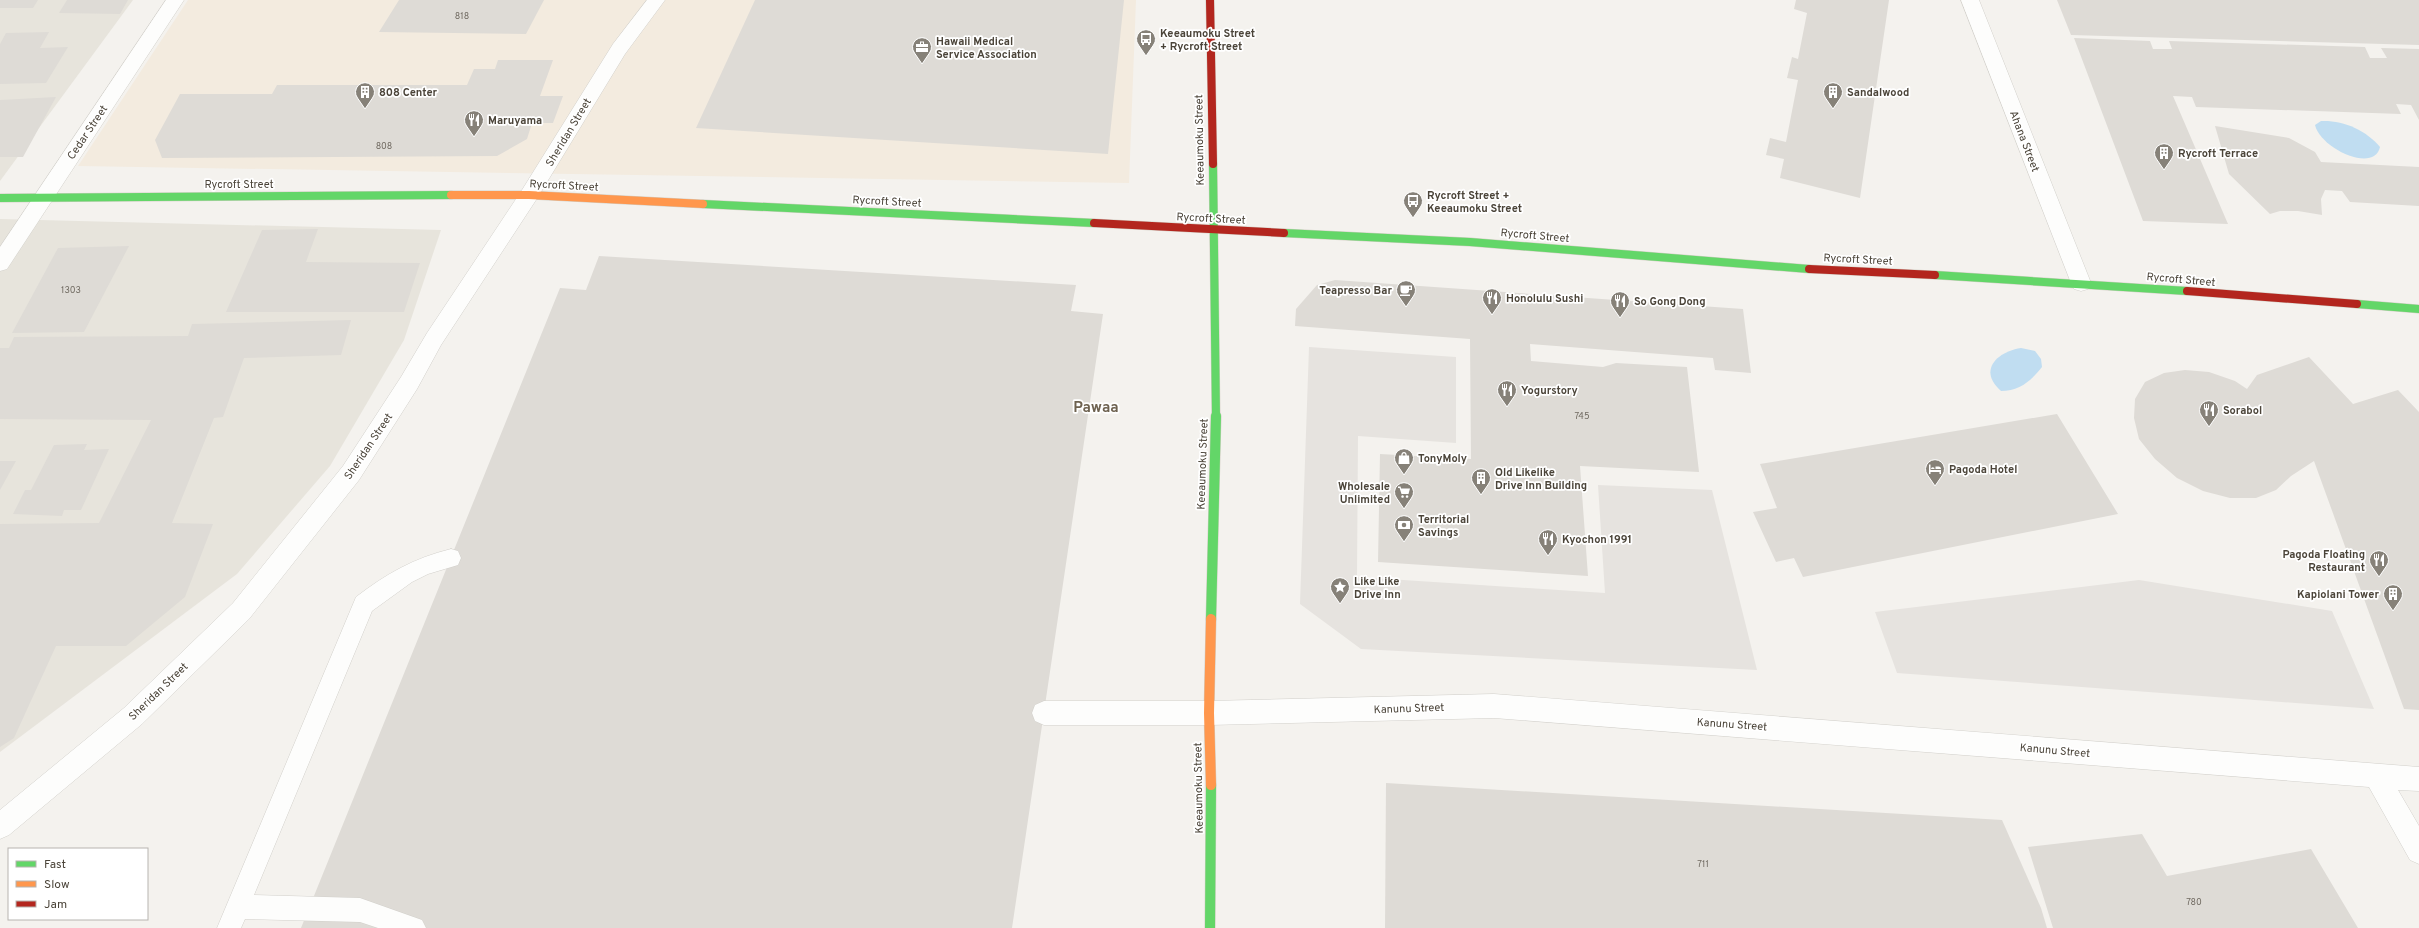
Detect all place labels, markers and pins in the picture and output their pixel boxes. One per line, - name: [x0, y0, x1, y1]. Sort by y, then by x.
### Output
- place label: Keeaumoku Street + Rycroft Street: [1160, 27, 1255, 54]
- bus stop icon: Keeaumoku Street + Rycroft Street: [1135, 28, 1157, 56]
- place label: Hawaii Medical Service Association: [936, 35, 1037, 62]
- office icon: Hawaii Medical Service Association: [911, 36, 933, 64]
- building icon: 808 Center: [354, 81, 376, 109]
- building icon: Sandalwood: [1822, 81, 1844, 109]
- place label: 808 Center: [379, 86, 438, 100]
- place label: Sandalwood: [1847, 86, 1909, 100]
- restaurant icon: Maruyama: [463, 109, 485, 137]
- place label: Maruyama: [488, 114, 542, 128]
- building icon: Rycroft Terrace: [2153, 142, 2175, 170]
- place label: Rycroft Terrace: [2178, 147, 2258, 161]
- place label: Rycroft Street + Keeaumoku Street: [1427, 189, 1522, 216]
- bus stop icon: Rycroft Street + Keeaumoku Street: [1402, 190, 1424, 218]
- cafe icon: Teapresso Bar: [1395, 279, 1417, 307]
- place label: Teapresso Bar: [1319, 284, 1392, 298]
- restaurant icon: Honolulu Sushi: [1481, 287, 1503, 315]
- restaurant icon: So Gong Dong: [1609, 290, 1631, 318]
- place label: Honolulu Sushi: [1506, 292, 1583, 306]
- place label: So Gong Dong: [1634, 295, 1706, 309]
- restaurant icon: Yogurstory: [1496, 379, 1518, 407]
- place label: Yogurstory: [1521, 384, 1578, 398]
- restaurant icon: Sorabol: [2198, 399, 2220, 427]
- place label: Sorabol: [2223, 404, 2262, 418]
- shop icon: TonyMoly: [1393, 447, 1415, 475]
- place label: TonyMoly: [1418, 452, 1467, 466]
- hotel icon: Pagoda Hotel: [1924, 458, 1946, 486]
- place label: Pagoda Hotel: [1949, 463, 2017, 477]
- place label: Old Likelike Drive Inn Building: [1495, 466, 1587, 493]
- building icon: Old Likelike Drive Inn Building: [1470, 467, 1492, 495]
- place label: Wholesale Unlimited: [1338, 480, 1390, 507]
- supermarket icon: Wholesale Unlimited: [1393, 481, 1415, 509]
- place label: Territorial Savings: [1418, 513, 1469, 540]
- bank icon: Territorial Savings: [1393, 514, 1415, 542]
- restaurant icon: Kyochon 1991: [1537, 528, 1559, 556]
- place label: Kyochon 1991: [1562, 533, 1632, 547]
- place label: Pagoda Floating Restaurant: [2282, 548, 2365, 575]
- restaurant icon: Pagoda Floating Restaurant: [2368, 549, 2390, 577]
- place label: Like Like Drive Inn: [1354, 575, 1401, 602]
- place icon: Like Like Drive Inn: [1329, 576, 1351, 604]
- building icon: Kapiolani Tower: [2382, 583, 2404, 611]
- place label: Kapiolani Tower: [2297, 588, 2379, 602]

